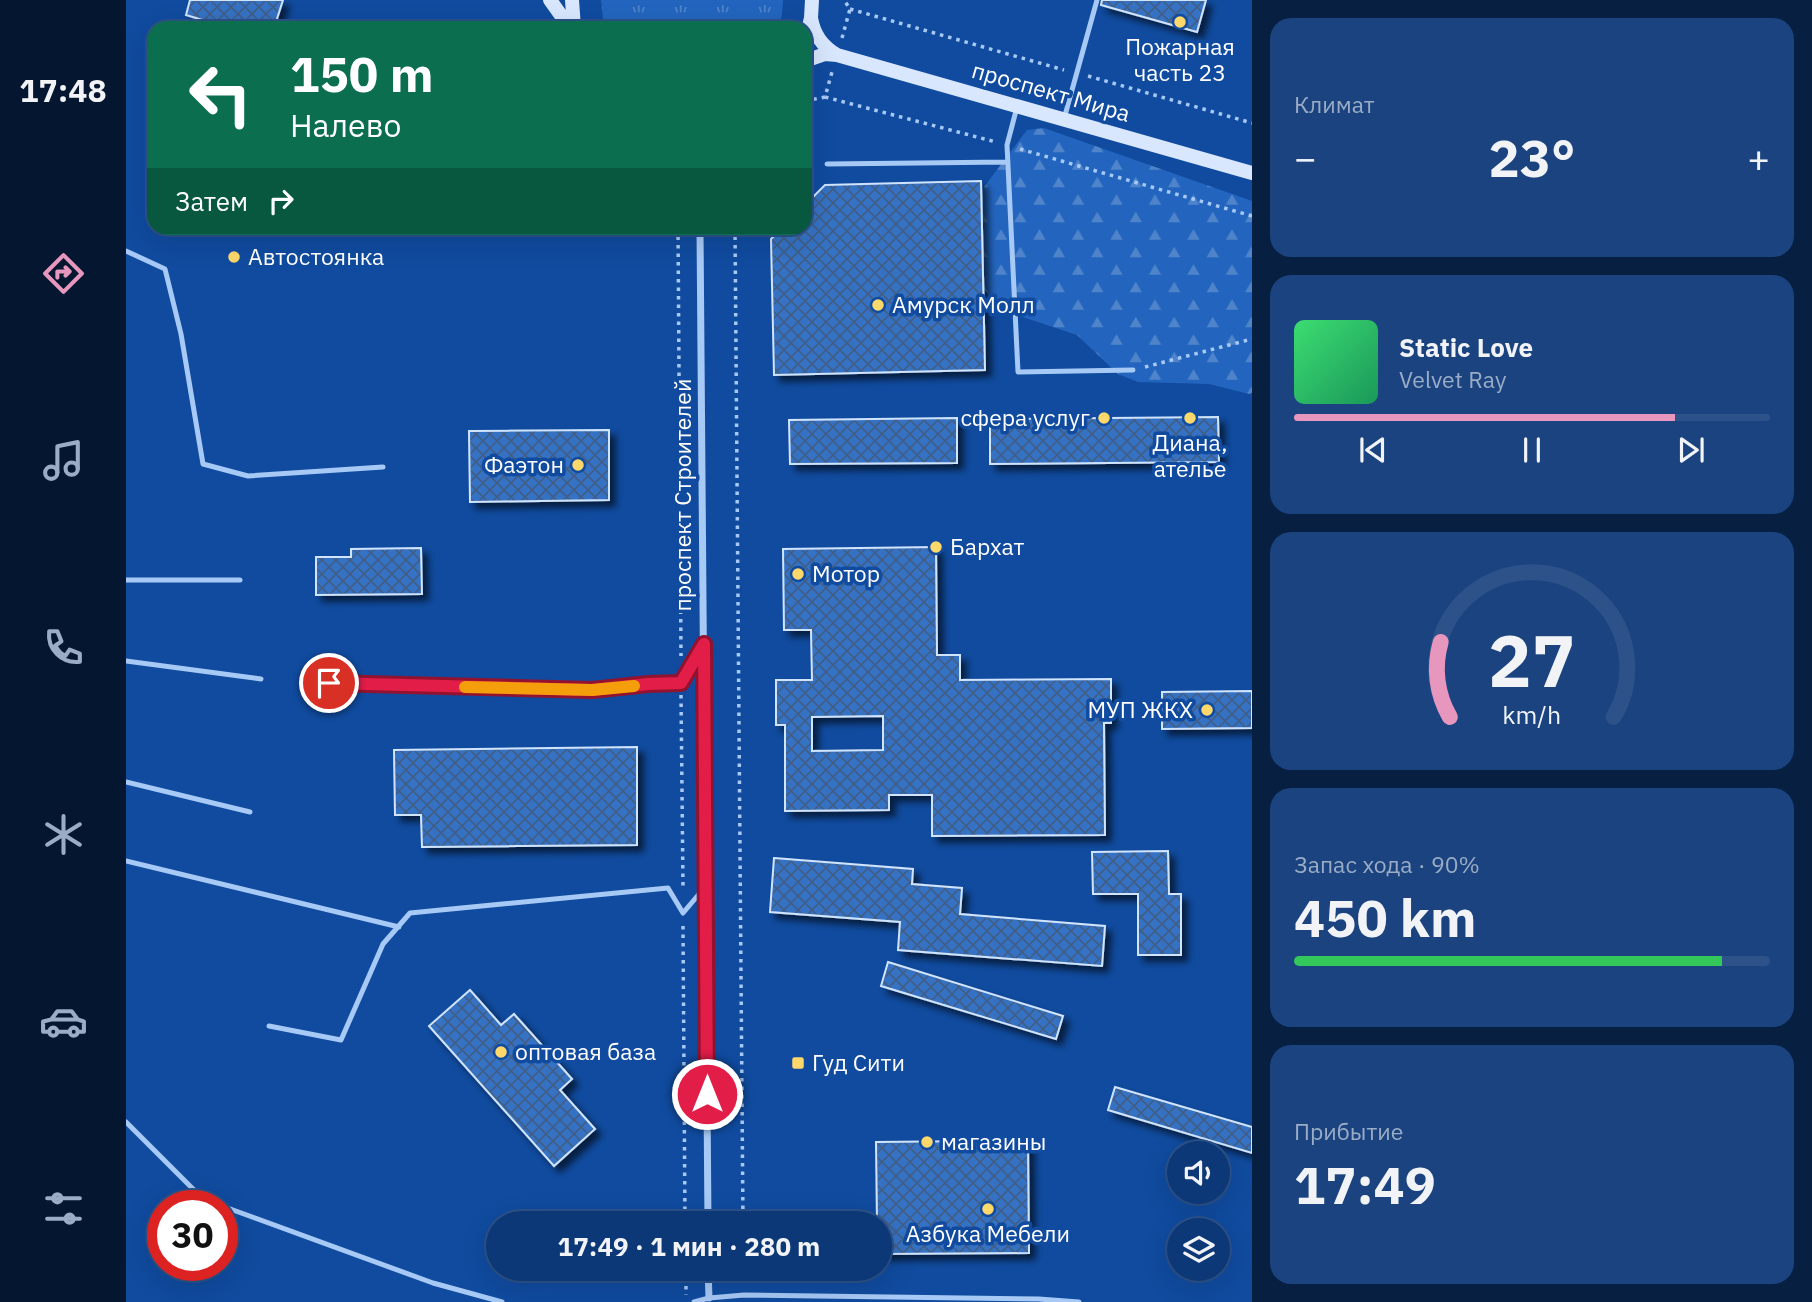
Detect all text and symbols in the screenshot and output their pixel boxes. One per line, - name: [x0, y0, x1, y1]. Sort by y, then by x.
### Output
- marker: Пожарная часть 23: [1172, 14, 1188, 30]
- place label: Пожарная часть 23: [1125, 31, 1235, 87]
- text: 150 m: [290, 42, 434, 105]
- icon: left: [175, 49, 266, 140]
- street label: проспект Мира: [969, 54, 1134, 128]
- text: 17:48: [19, 69, 107, 111]
- text: Климат: [1294, 89, 1375, 119]
- text: Налево: [290, 104, 401, 146]
- text: 23°: [1489, 124, 1575, 191]
- text: −: [1294, 133, 1317, 182]
- text: +: [1747, 133, 1770, 182]
- icon: right: [262, 182, 300, 220]
- text: Затем: [175, 184, 248, 218]
- place label: Автостоянка: [248, 241, 384, 271]
- icon: directions: [39, 249, 88, 298]
- marker: Автостоянка: [226, 249, 242, 265]
- place label: Амурск Молл: [892, 289, 1035, 319]
- marker: Амурск Молл: [870, 297, 886, 313]
- text: Static Love: [1399, 330, 1533, 364]
- text: Velvet Ray: [1399, 364, 1506, 394]
- street label: проспект Строителей: [667, 379, 697, 611]
- place label: сфера услуг: [960, 402, 1090, 432]
- marker: сфера услуг: [1096, 410, 1112, 426]
- marker: Диана, ателье: [1182, 410, 1198, 426]
- place label: Диана, ателье: [1153, 427, 1227, 483]
- icon: previous: [1354, 431, 1392, 469]
- icon: pause: [1513, 431, 1551, 469]
- icon: next: [1672, 431, 1710, 469]
- icon: music: [39, 436, 88, 485]
- place label: Фаэтон: [484, 449, 564, 479]
- marker: Фаэтон: [570, 457, 586, 473]
- place label: Бархат: [950, 531, 1024, 561]
- marker: Бархат: [928, 539, 944, 555]
- place label: Мотор: [812, 558, 880, 588]
- marker: Мотор: [790, 566, 806, 582]
- text: 27: [1488, 612, 1576, 707]
- icon: phone: [39, 623, 88, 672]
- pin: [299, 653, 359, 713]
- icon: arrive: [310, 664, 348, 702]
- place label: МУП ЖКХ: [1087, 694, 1193, 724]
- text: km/h: [1503, 698, 1561, 731]
- marker: МУП ЖКХ: [1199, 702, 1215, 718]
- icon: climate: [39, 810, 88, 859]
- text: Запас хода · 90%: [1294, 849, 1480, 879]
- text: 450 km: [1294, 884, 1476, 951]
- icon: car: [39, 997, 88, 1046]
- place label: оптовая база: [515, 1036, 656, 1066]
- marker: оптовая база: [493, 1044, 509, 1060]
- place label: Гуд Сити: [812, 1047, 905, 1077]
- marker: Гуд Сити: [790, 1055, 806, 1071]
- position arrow: [670, 1057, 744, 1131]
- text: Прибытие: [1294, 1116, 1403, 1146]
- place label: магазины: [941, 1126, 1046, 1156]
- marker: магазины: [919, 1134, 935, 1150]
- map controls: [1167, 1141, 1230, 1281]
- button: sound: [1167, 1141, 1230, 1204]
- text: 17:49: [1294, 1151, 1436, 1218]
- icon: filters: [39, 1184, 88, 1233]
- speed limit sign: 30: [147, 1190, 238, 1281]
- marker: Азбука Мебели: [980, 1201, 996, 1217]
- place label: Азбука Мебели: [906, 1218, 1070, 1248]
- button: layers: [1167, 1218, 1230, 1281]
- text: 17:49 · 1 мин · 280 m: [558, 1229, 820, 1263]

